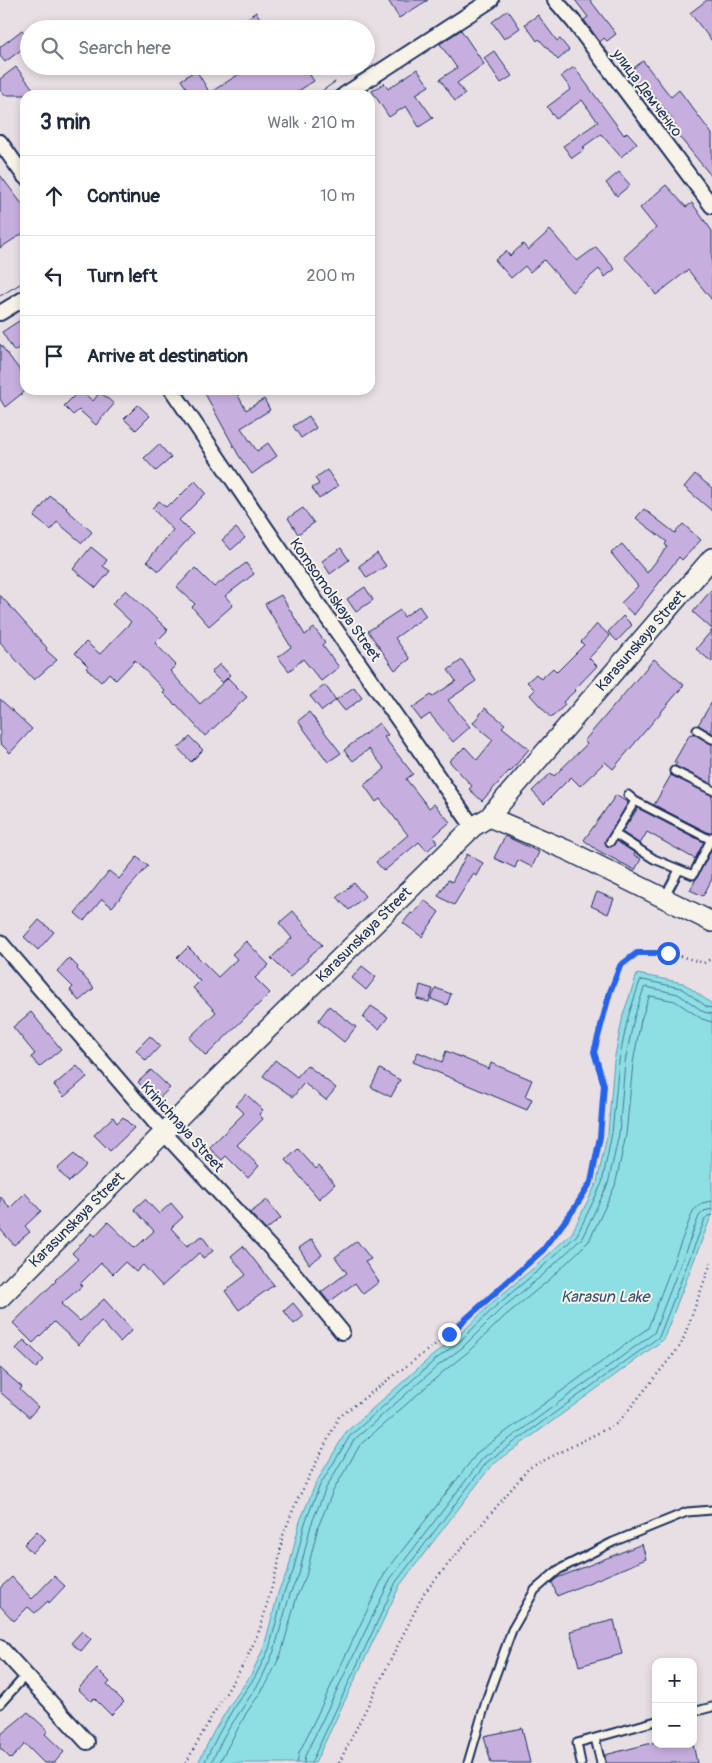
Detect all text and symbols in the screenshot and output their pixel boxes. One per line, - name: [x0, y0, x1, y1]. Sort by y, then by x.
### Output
- search box: [20, 20, 375, 75]
- icon: search: [38, 34, 66, 62]
- text: Search here: [78, 36, 171, 60]
- street label: улица Демченко: [607, 44, 686, 141]
- text: 3 min: [40, 109, 90, 136]
- text: Walk · 210 m: [267, 113, 355, 133]
- icon: ahead: [40, 182, 68, 210]
- text: Continue: [87, 184, 160, 208]
- text: 10 m: [320, 186, 355, 206]
- icon: left: [40, 262, 68, 290]
- text: Turn left: [87, 264, 157, 288]
- text: 200 m: [307, 266, 355, 286]
- icon: arrive: [40, 342, 68, 370]
- text: Arrive at destination: [87, 344, 248, 368]
- street label: Komsomolskaya Street: [285, 535, 385, 666]
- street label: Karasunskaya Street: [592, 586, 691, 695]
- street label: Karasunskaya Street: [312, 882, 417, 987]
- route start: [657, 942, 680, 965]
- street label: Krinichnaya Street: [136, 1078, 228, 1177]
- street label: Karasunskaya Street: [25, 1167, 130, 1272]
- water label: Karasun Lake: [561, 1287, 651, 1307]
- route end: [438, 1323, 461, 1346]
- map controls: [652, 1658, 697, 1748]
- button: +: [652, 1658, 697, 1703]
- button: −: [652, 1703, 697, 1748]

